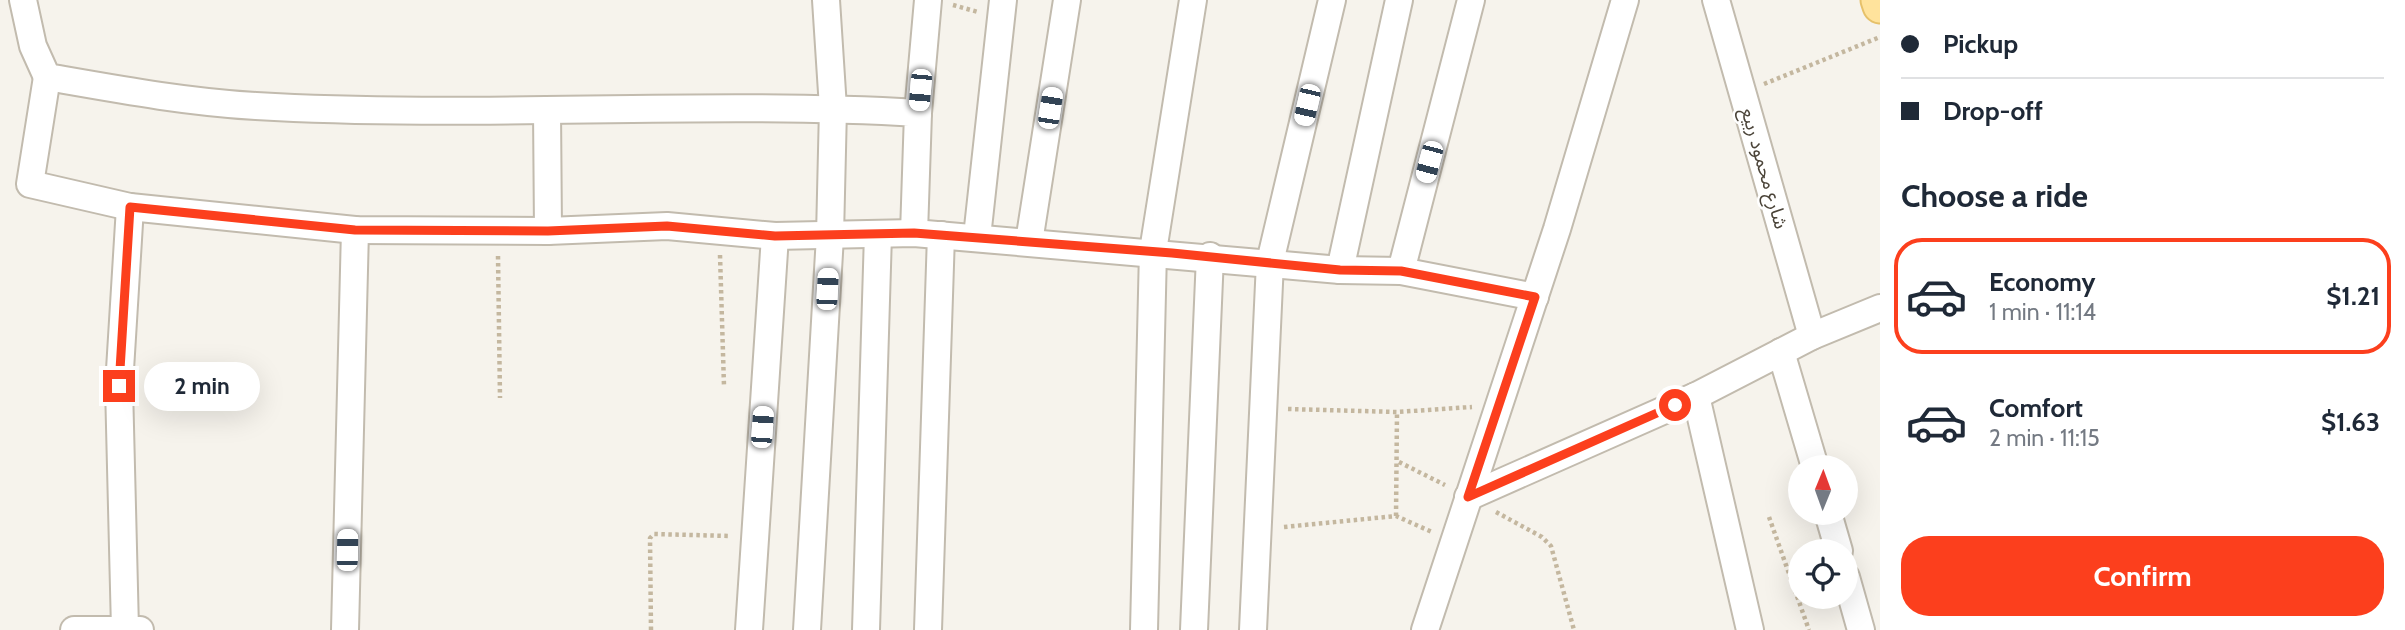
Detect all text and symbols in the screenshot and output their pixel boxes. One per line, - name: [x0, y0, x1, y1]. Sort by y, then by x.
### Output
- text: Pickup: [1943, 28, 2018, 60]
- car: [908, 68, 933, 112]
- car: [1293, 82, 1322, 128]
- car: [1037, 86, 1064, 130]
- text: Drop-off: [1943, 95, 2043, 127]
- street label: شارع محمود ربيع: [1733, 105, 1793, 232]
- car: [1414, 139, 1445, 185]
- text: Choose a ride: [1901, 176, 2088, 215]
- icon: car: [1905, 265, 1968, 328]
- text: Economy: [1989, 266, 2095, 298]
- car: [816, 267, 839, 311]
- text: $1.21: [2326, 280, 2380, 312]
- text: 1 min · 11:14: [1989, 298, 2096, 326]
- callout: 2 min: [144, 362, 259, 410]
- route end: [103, 370, 135, 402]
- text: 2 min: [174, 372, 230, 400]
- route start: [1659, 389, 1691, 421]
- icon: car: [1905, 391, 1968, 454]
- text: Comfort: [1989, 392, 2083, 424]
- car: [751, 405, 774, 449]
- text: $1.63: [2321, 406, 2380, 438]
- text: 2 min · 11:15: [1989, 424, 2100, 452]
- north arrow: [1788, 455, 1858, 525]
- map controls: [1788, 455, 1858, 609]
- car: [337, 529, 358, 571]
- button: Confirm: [1901, 536, 2384, 616]
- button: locate: [1788, 539, 1858, 609]

